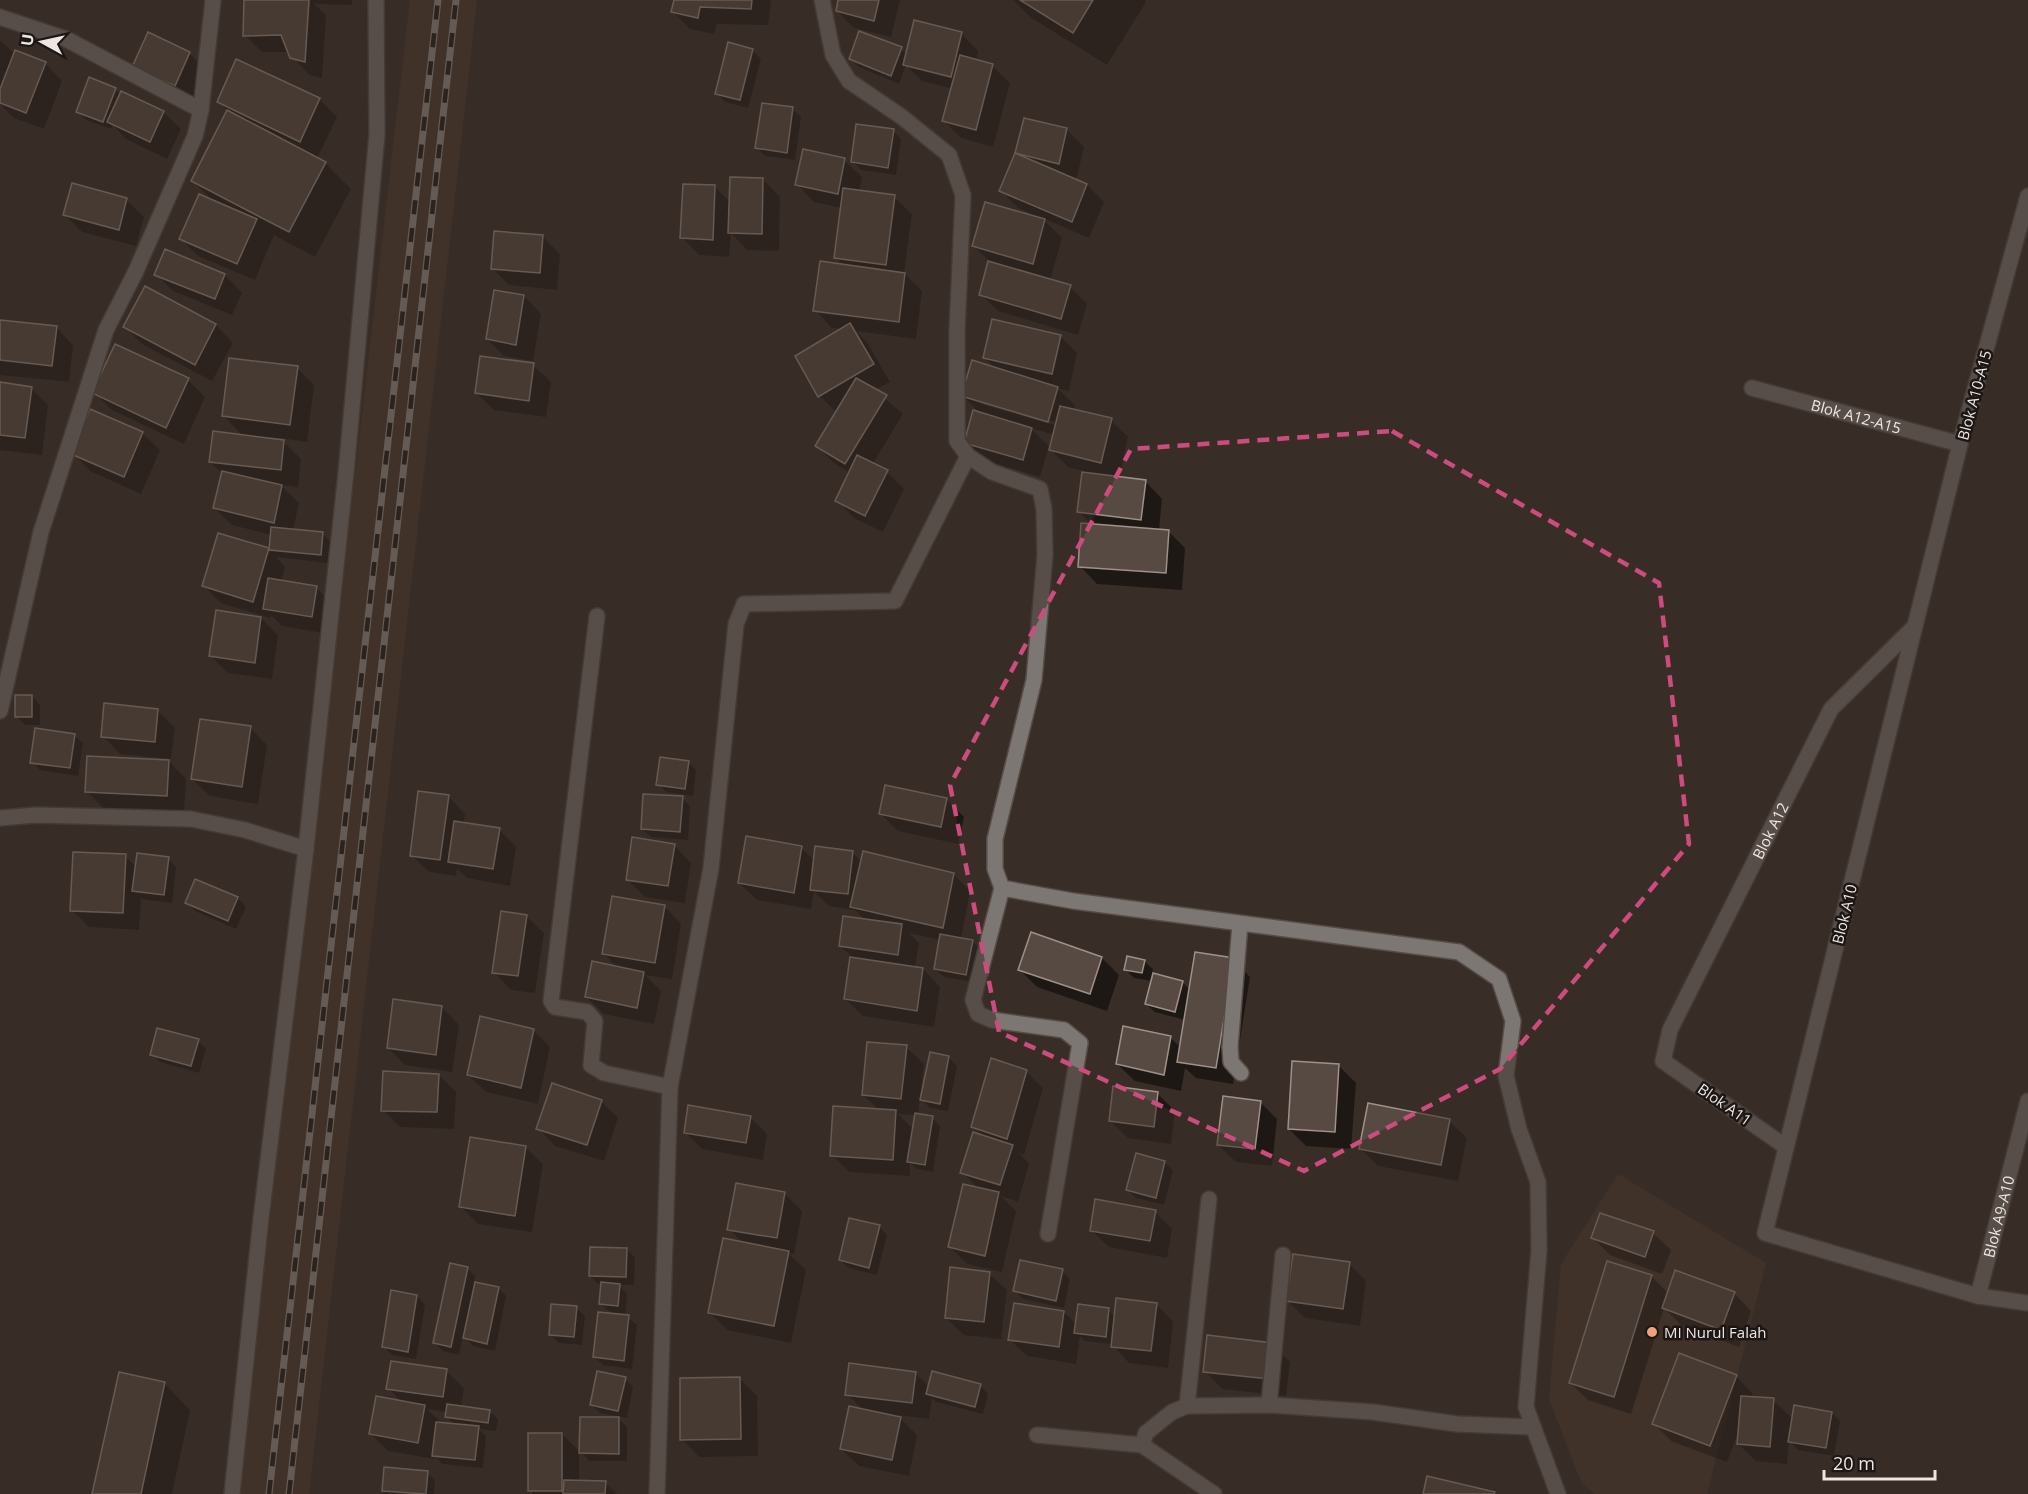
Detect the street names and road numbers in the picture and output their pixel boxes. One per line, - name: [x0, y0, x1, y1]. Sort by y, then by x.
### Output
- street label: Blok A10-A15: [1952, 348, 1996, 442]
- street label: Blok A12-A15: [1809, 394, 1904, 438]
- street label: Blok A12: [1747, 799, 1793, 862]
- street label: Blok A10: [1827, 882, 1861, 946]
- street label: Blok A11: [1694, 1078, 1756, 1130]
- street label: Blok A9-A10: [1978, 1173, 2018, 1260]

